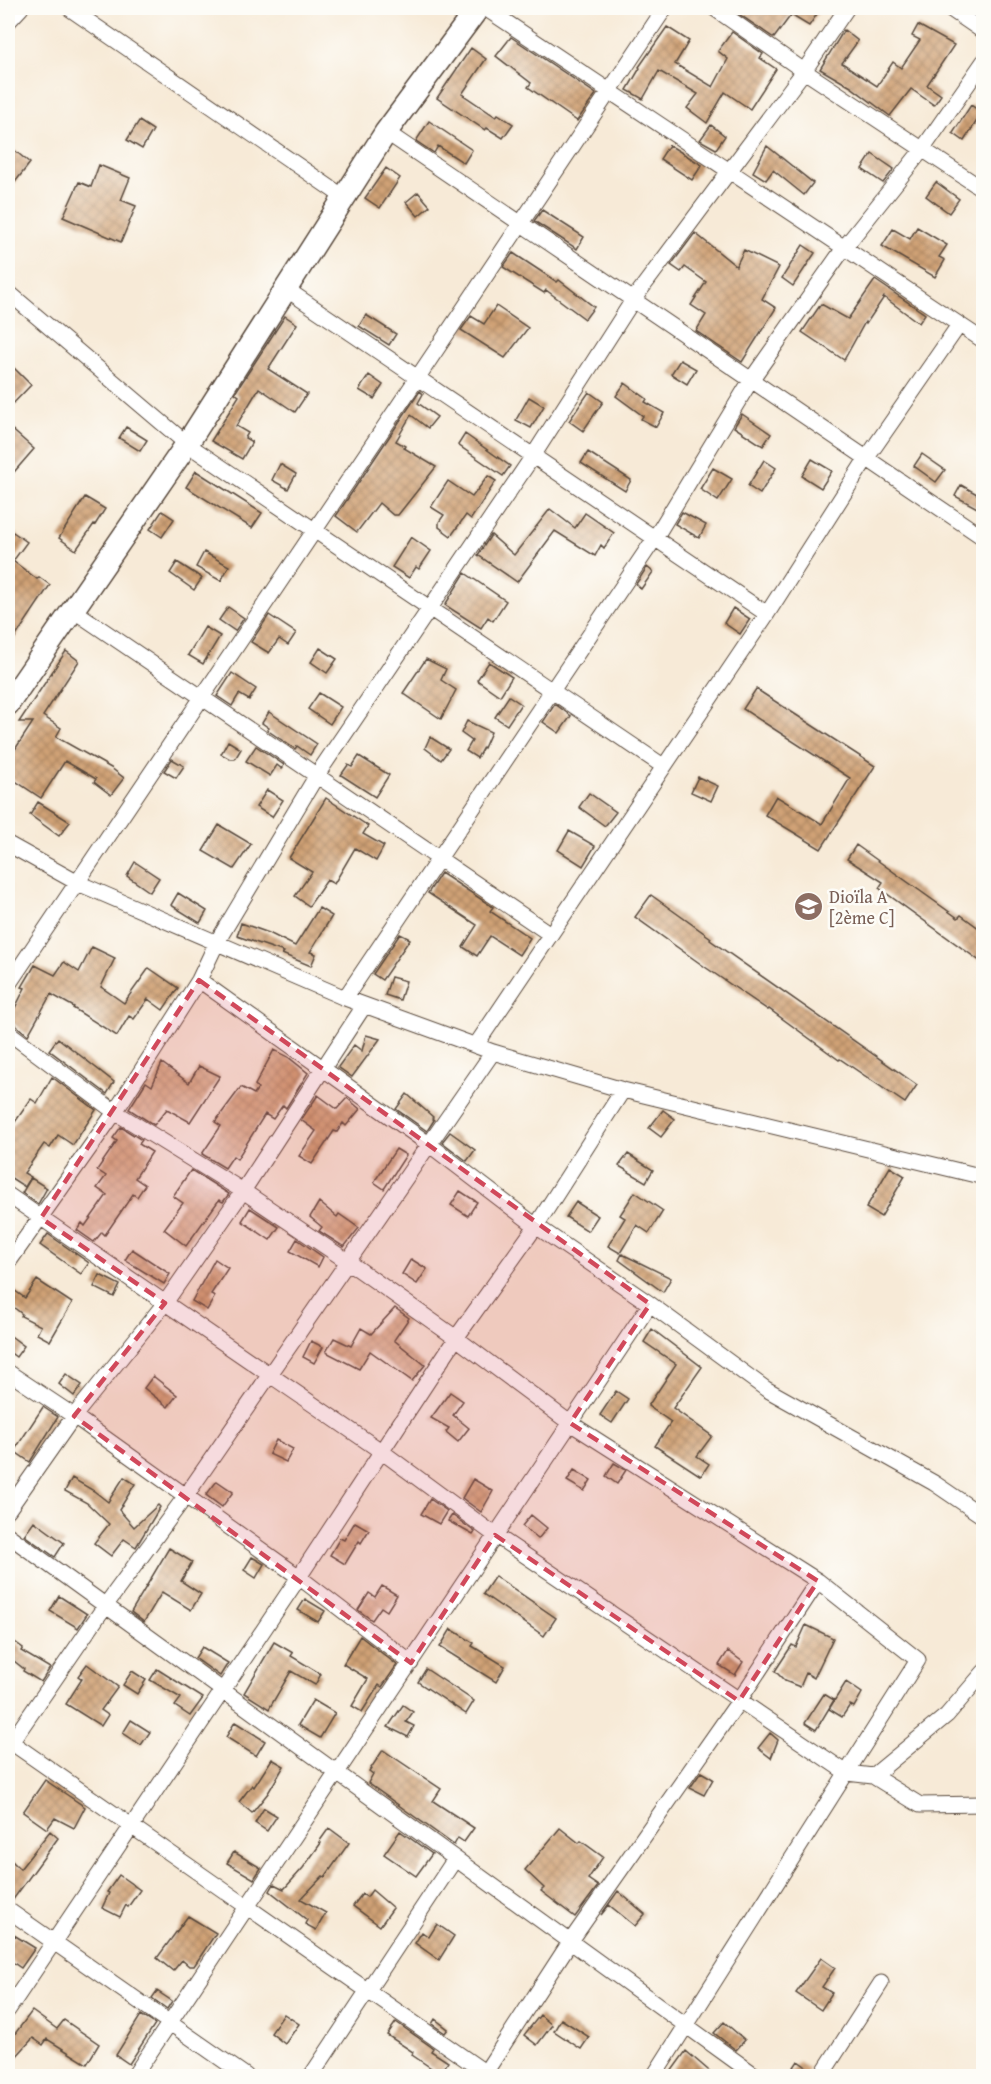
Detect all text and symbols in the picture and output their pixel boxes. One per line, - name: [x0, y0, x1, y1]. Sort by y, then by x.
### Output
- place label: Dioïla A [2ème C]: [829, 883, 894, 931]
- school or university icon: Dioïla A [2ème C]: [792, 890, 824, 922]

